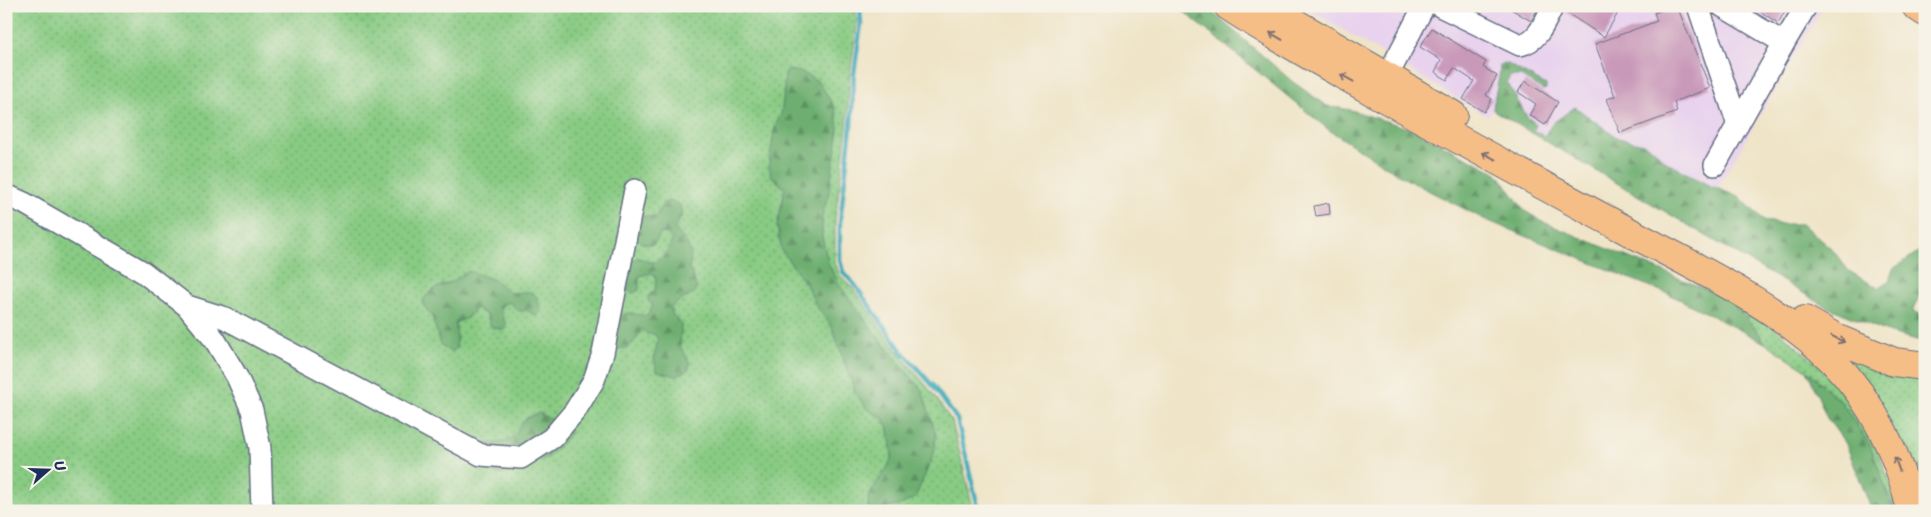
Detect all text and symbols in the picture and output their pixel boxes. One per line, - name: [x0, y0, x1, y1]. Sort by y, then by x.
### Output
- one-way arrow: [1269, 31, 1283, 41]
- one-way arrow: [1340, 72, 1355, 82]
- one-way arrow: [1482, 151, 1497, 161]
- one-way arrow: [1831, 334, 1846, 344]
- north arrow: [22, 444, 72, 494]
- text: U: [46, 457, 73, 475]
- one-way arrow: [1892, 457, 1901, 472]

